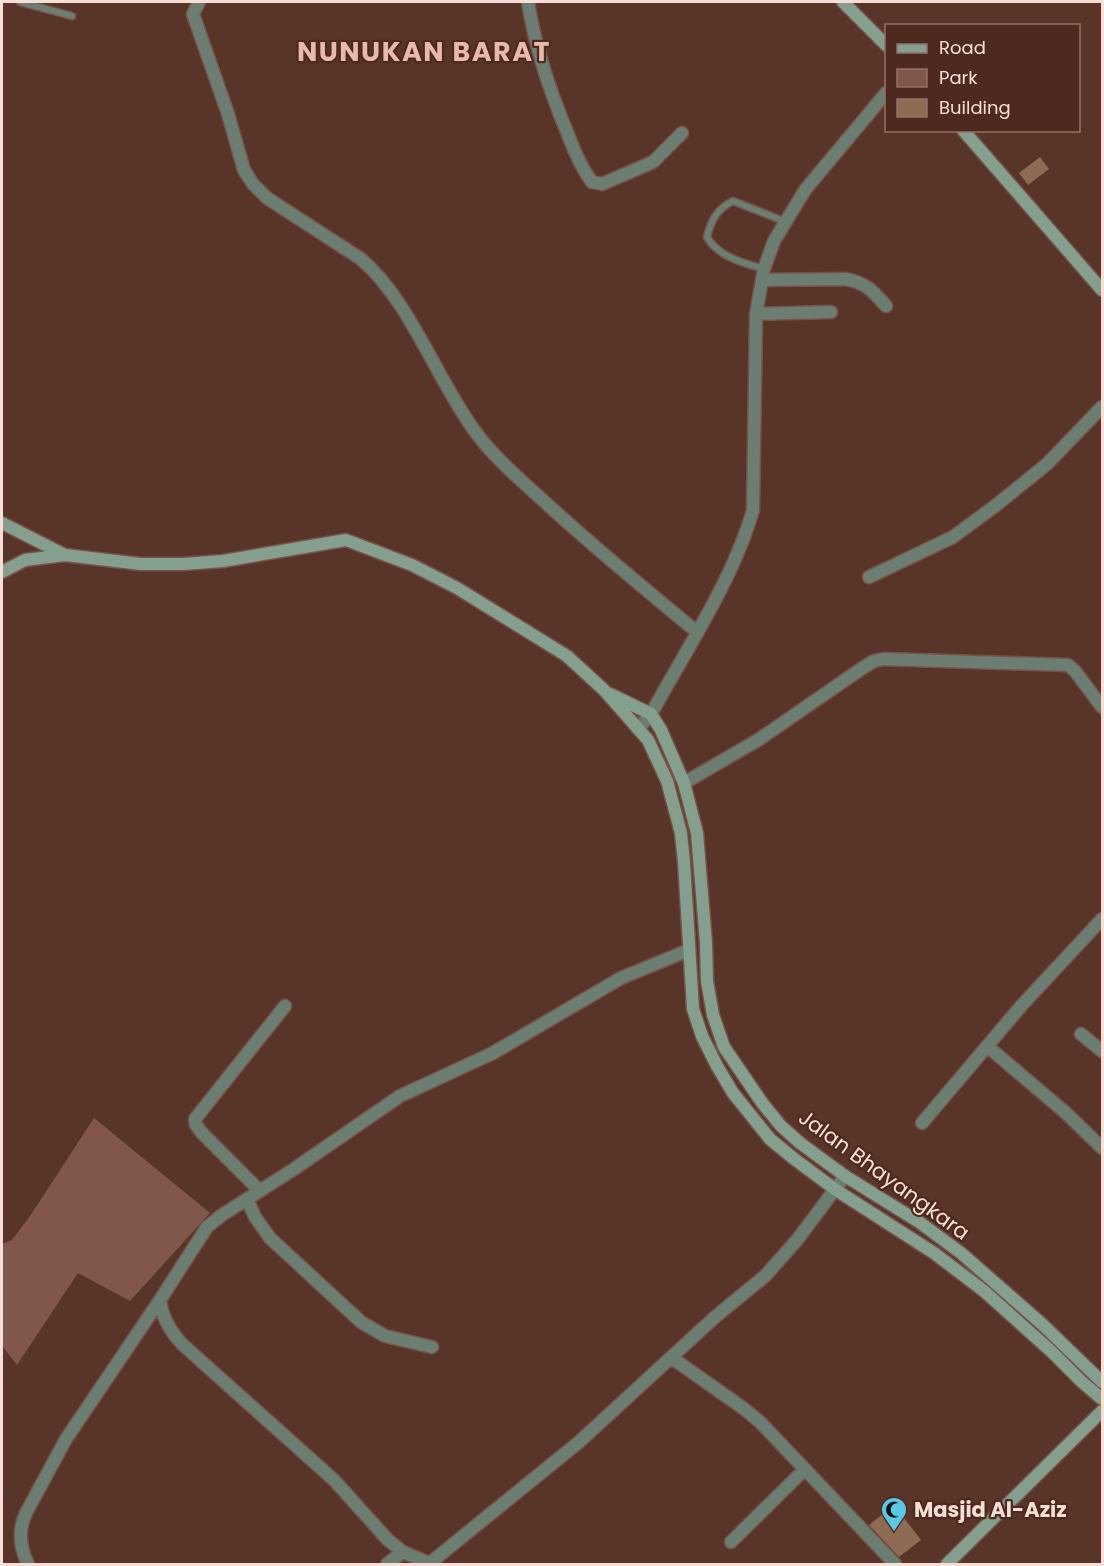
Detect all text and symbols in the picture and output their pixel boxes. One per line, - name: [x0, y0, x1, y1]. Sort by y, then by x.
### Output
- legend: [885, 24, 1080, 132]
- district label: NUNUKAN BARAT: [297, 33, 551, 70]
- text: Road: [939, 35, 986, 60]
- text: Park: [939, 65, 978, 90]
- text: Building: [939, 95, 1011, 120]
- street label: Jalan Bhayangkara: [793, 1103, 976, 1247]
- mosque icon: Masjid Al-Aziz: [879, 1495, 909, 1533]
- place label: Masjid Al-Aziz: [914, 1495, 1067, 1524]

